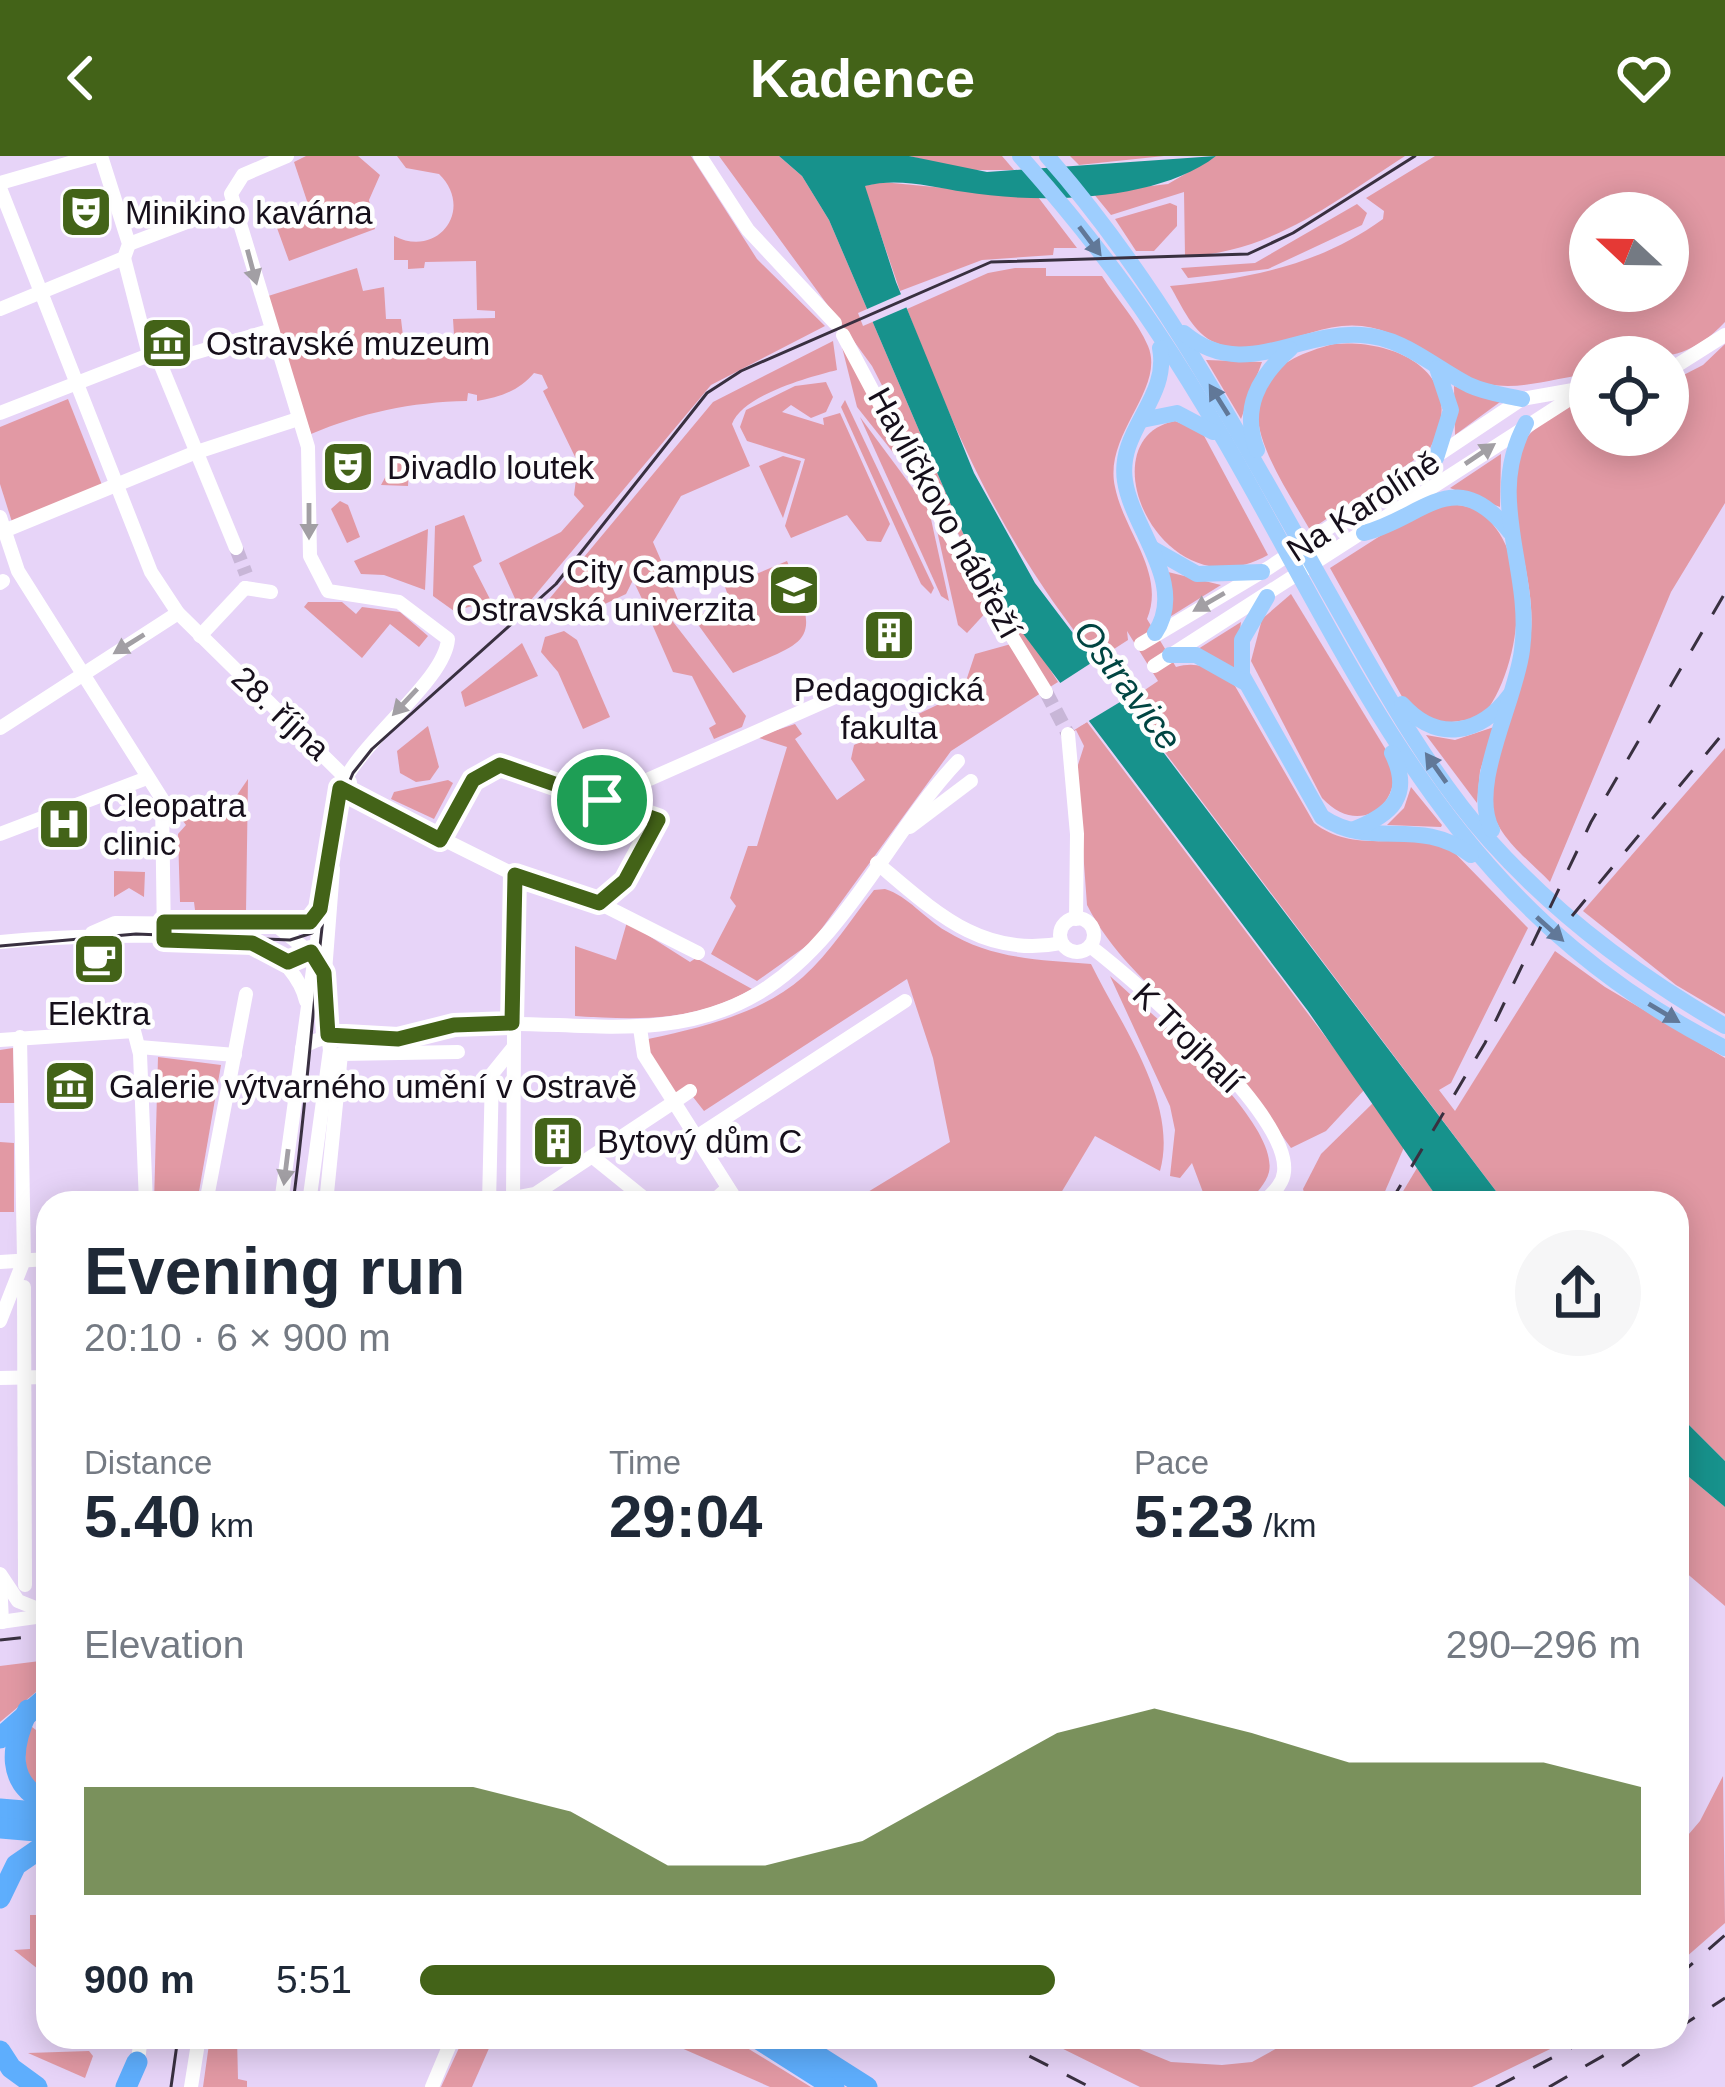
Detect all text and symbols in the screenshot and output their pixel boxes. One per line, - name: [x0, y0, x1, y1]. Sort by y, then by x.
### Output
- icon: back: [48, 45, 114, 111]
- icon: heart: [1611, 45, 1677, 111]
- text: Kadence: [750, 48, 975, 108]
- theatre icon: Minikino kavárna: [58, 184, 114, 240]
- north arrow: [1569, 192, 1689, 312]
- map controls: [1569, 192, 1689, 456]
- place label: Minikino kavárna: [125, 194, 373, 231]
- one-way arrow: [1078, 225, 1102, 257]
- one-way arrow: [244, 249, 263, 286]
- museum icon: Ostravské muzeum: [139, 315, 195, 371]
- place label: Ostravské muzeum: [206, 325, 490, 362]
- button: locate: [1569, 336, 1689, 456]
- street label: Havlíčkovo nábřeží: [861, 381, 1029, 645]
- one-way arrow: [1208, 384, 1230, 416]
- theatre icon: Divadlo loutek: [320, 439, 376, 495]
- street label: Na Karolíně: [1280, 443, 1446, 569]
- one-way arrow: [1463, 444, 1496, 466]
- place label: Divadlo loutek: [387, 449, 595, 486]
- one-way arrow: [299, 503, 319, 541]
- place label: City Campus Ostravská univerzita: [456, 553, 756, 628]
- school or university icon: City Campus Ostravská univerzita: [766, 562, 822, 618]
- one-way arrow: [1192, 591, 1226, 612]
- building icon: Pedagogická fakulta: [861, 607, 917, 663]
- water label: Ostravice: [1066, 612, 1190, 758]
- one-way arrow: [112, 633, 146, 654]
- street label: 28. října: [225, 659, 338, 768]
- place label: Pedagogická fakulta: [794, 671, 985, 746]
- one-way arrow: [392, 688, 420, 717]
- pin: [551, 749, 653, 851]
- one-way arrow: [1425, 752, 1448, 784]
- icon: arrive: [569, 767, 635, 833]
- place label: Cleopatra clinic: [103, 787, 247, 862]
- hospital icon: Cleopatra clinic: [36, 796, 92, 852]
- one-way arrow: [1536, 915, 1565, 942]
- cafe icon: Elektra: [71, 931, 127, 987]
- street label: K Trojhalí: [1126, 976, 1250, 1100]
- place label: Elektra: [48, 995, 151, 1032]
- one-way arrow: [1647, 1002, 1681, 1023]
- museum icon: Galerie výtvarného umění v Ostravě: [42, 1058, 98, 1114]
- place label: Galerie výtvarného umění v Ostravě: [109, 1068, 637, 1105]
- building icon: Bytový dům C: [530, 1113, 586, 1169]
- place label: Bytový dům C: [597, 1123, 802, 1160]
- one-way arrow: [276, 1149, 295, 1186]
- button: share: [1515, 1230, 1641, 1356]
- text: Evening run: [84, 1234, 465, 1308]
- text: 20:10 · 6 × 900 m: [84, 1316, 391, 1359]
- text: Distance: [84, 1444, 212, 1481]
- text: Time: [609, 1444, 681, 1481]
- text: Pace: [1134, 1444, 1209, 1481]
- text: 5.40: [84, 1483, 201, 1550]
- text: 29:04: [609, 1483, 762, 1550]
- text: 5:23: [1134, 1483, 1254, 1550]
- text: km: [201, 1507, 254, 1544]
- text: /km: [1254, 1507, 1316, 1544]
- text: Elevation: [84, 1623, 244, 1666]
- text: 290–296 m: [1446, 1623, 1641, 1666]
- text: 900 m: [84, 1958, 195, 2001]
- text: 5:51: [276, 1958, 352, 2001]

